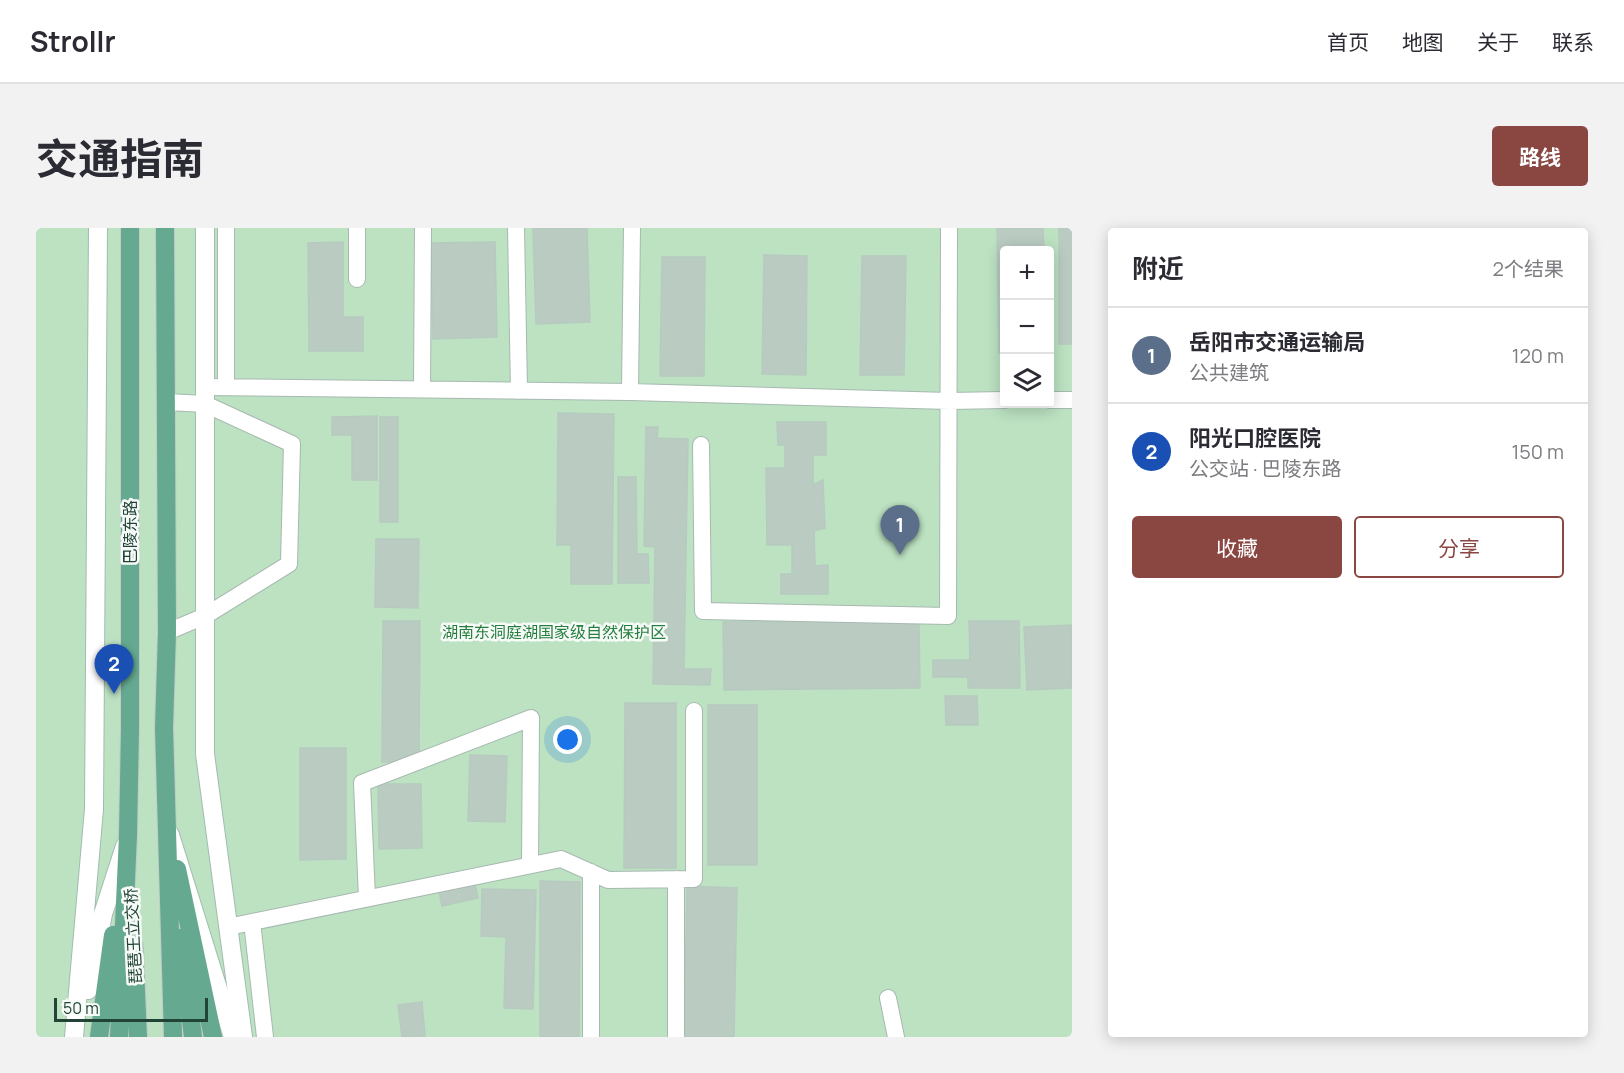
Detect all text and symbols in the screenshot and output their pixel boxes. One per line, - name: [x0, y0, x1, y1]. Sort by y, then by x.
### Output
- text: Strollr: [30, 22, 116, 60]
- text: 首页: [1327, 28, 1369, 56]
- text: 地图: [1402, 28, 1444, 56]
- text: 关于: [1477, 28, 1519, 56]
- text: 联系: [1552, 28, 1594, 56]
- button: 路线: [1492, 126, 1588, 186]
- text: 交通指南: [36, 129, 204, 187]
- map controls: [1000, 246, 1054, 408]
- button: +: [1000, 246, 1054, 300]
- text: 附近: [1132, 250, 1184, 286]
- text: 2个结果: [1493, 255, 1564, 282]
- button: −: [1000, 300, 1054, 354]
- text: 岳阳市交通运输局: [1189, 327, 1365, 357]
- text: 1: [1147, 342, 1156, 369]
- text: 120 m: [1512, 342, 1564, 369]
- button: layers: [1000, 354, 1054, 408]
- text: 公共建筑: [1189, 359, 1269, 386]
- text: 阳光口腔医院: [1189, 423, 1321, 453]
- text: 2: [1146, 438, 1157, 465]
- text: 150 m: [1511, 438, 1564, 465]
- text: 公交站 · 巴陵东路: [1189, 455, 1342, 482]
- street label: 巴陵东路: [119, 500, 141, 564]
- pin: 1: [880, 506, 920, 555]
- button: 收藏: [1132, 516, 1342, 578]
- button: 分享: [1354, 516, 1564, 578]
- park label: 湖南东洞庭湖国家级自然保护区: [442, 621, 666, 643]
- pin: 2: [94, 644, 134, 694]
- your location: [553, 725, 582, 754]
- street label: 琵琶王立交桥: [120, 887, 146, 985]
- scale bar: [54, 995, 208, 1022]
- text: 50 m: [63, 997, 99, 1019]

